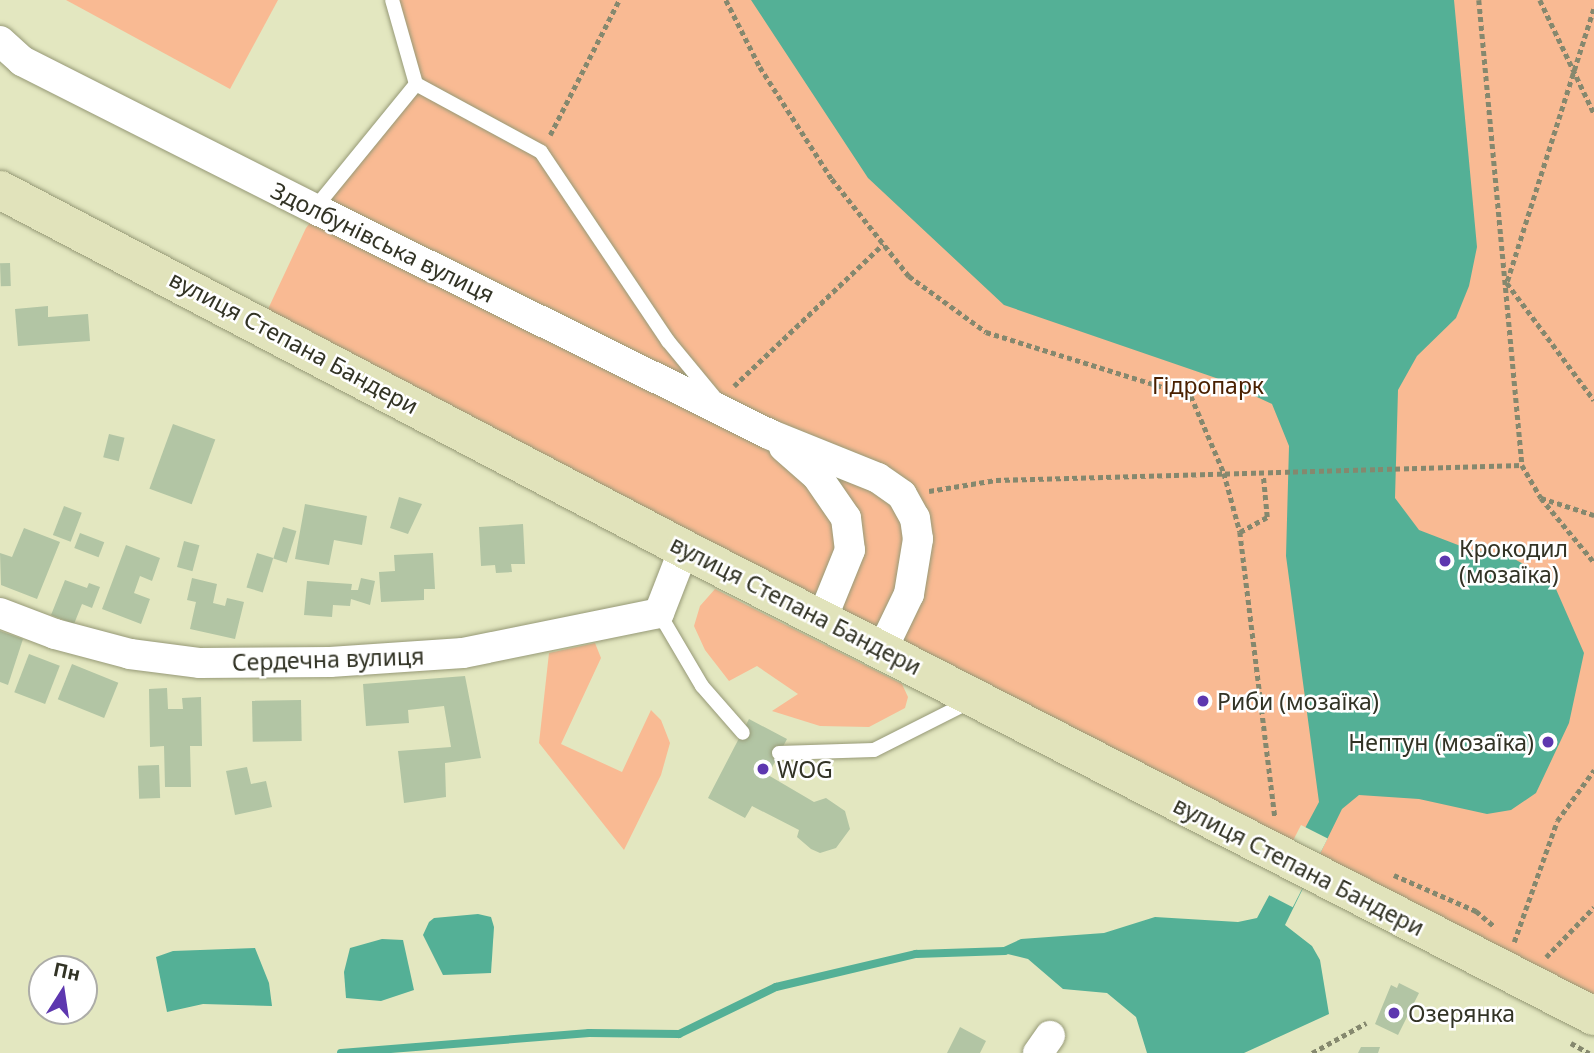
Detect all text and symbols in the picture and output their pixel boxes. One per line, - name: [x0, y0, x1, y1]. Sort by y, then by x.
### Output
- street label: Здолбунівська вулиця: [267, 176, 499, 308]
- street label: вулиця Степана Бандери: [165, 265, 423, 419]
- park label: Гідропарк: [1152, 371, 1264, 399]
- street label: вулиця Степана Бандери: [666, 530, 926, 680]
- place label: Крокодил (мозаїка): [1459, 534, 1568, 588]
- marker: Крокодил (мозаїка): [1437, 553, 1453, 569]
- street label: Сердечна вулиця: [231, 642, 425, 676]
- place label: Риби (мозаїка): [1217, 687, 1379, 715]
- marker: Риби (мозаїка): [1195, 693, 1211, 709]
- place label: Нептун (мозаїка): [1348, 728, 1534, 756]
- marker: Нептун (мозаїка): [1540, 734, 1556, 750]
- place label: WOG: [777, 755, 833, 783]
- marker: WOG: [755, 761, 771, 777]
- street label: вулиця Степана Бандери: [1169, 791, 1429, 941]
- north arrow: [28, 955, 98, 1025]
- text: Пн: [51, 956, 83, 987]
- place label: Озерянка: [1408, 999, 1515, 1027]
- marker: Озерянка: [1386, 1005, 1402, 1021]

